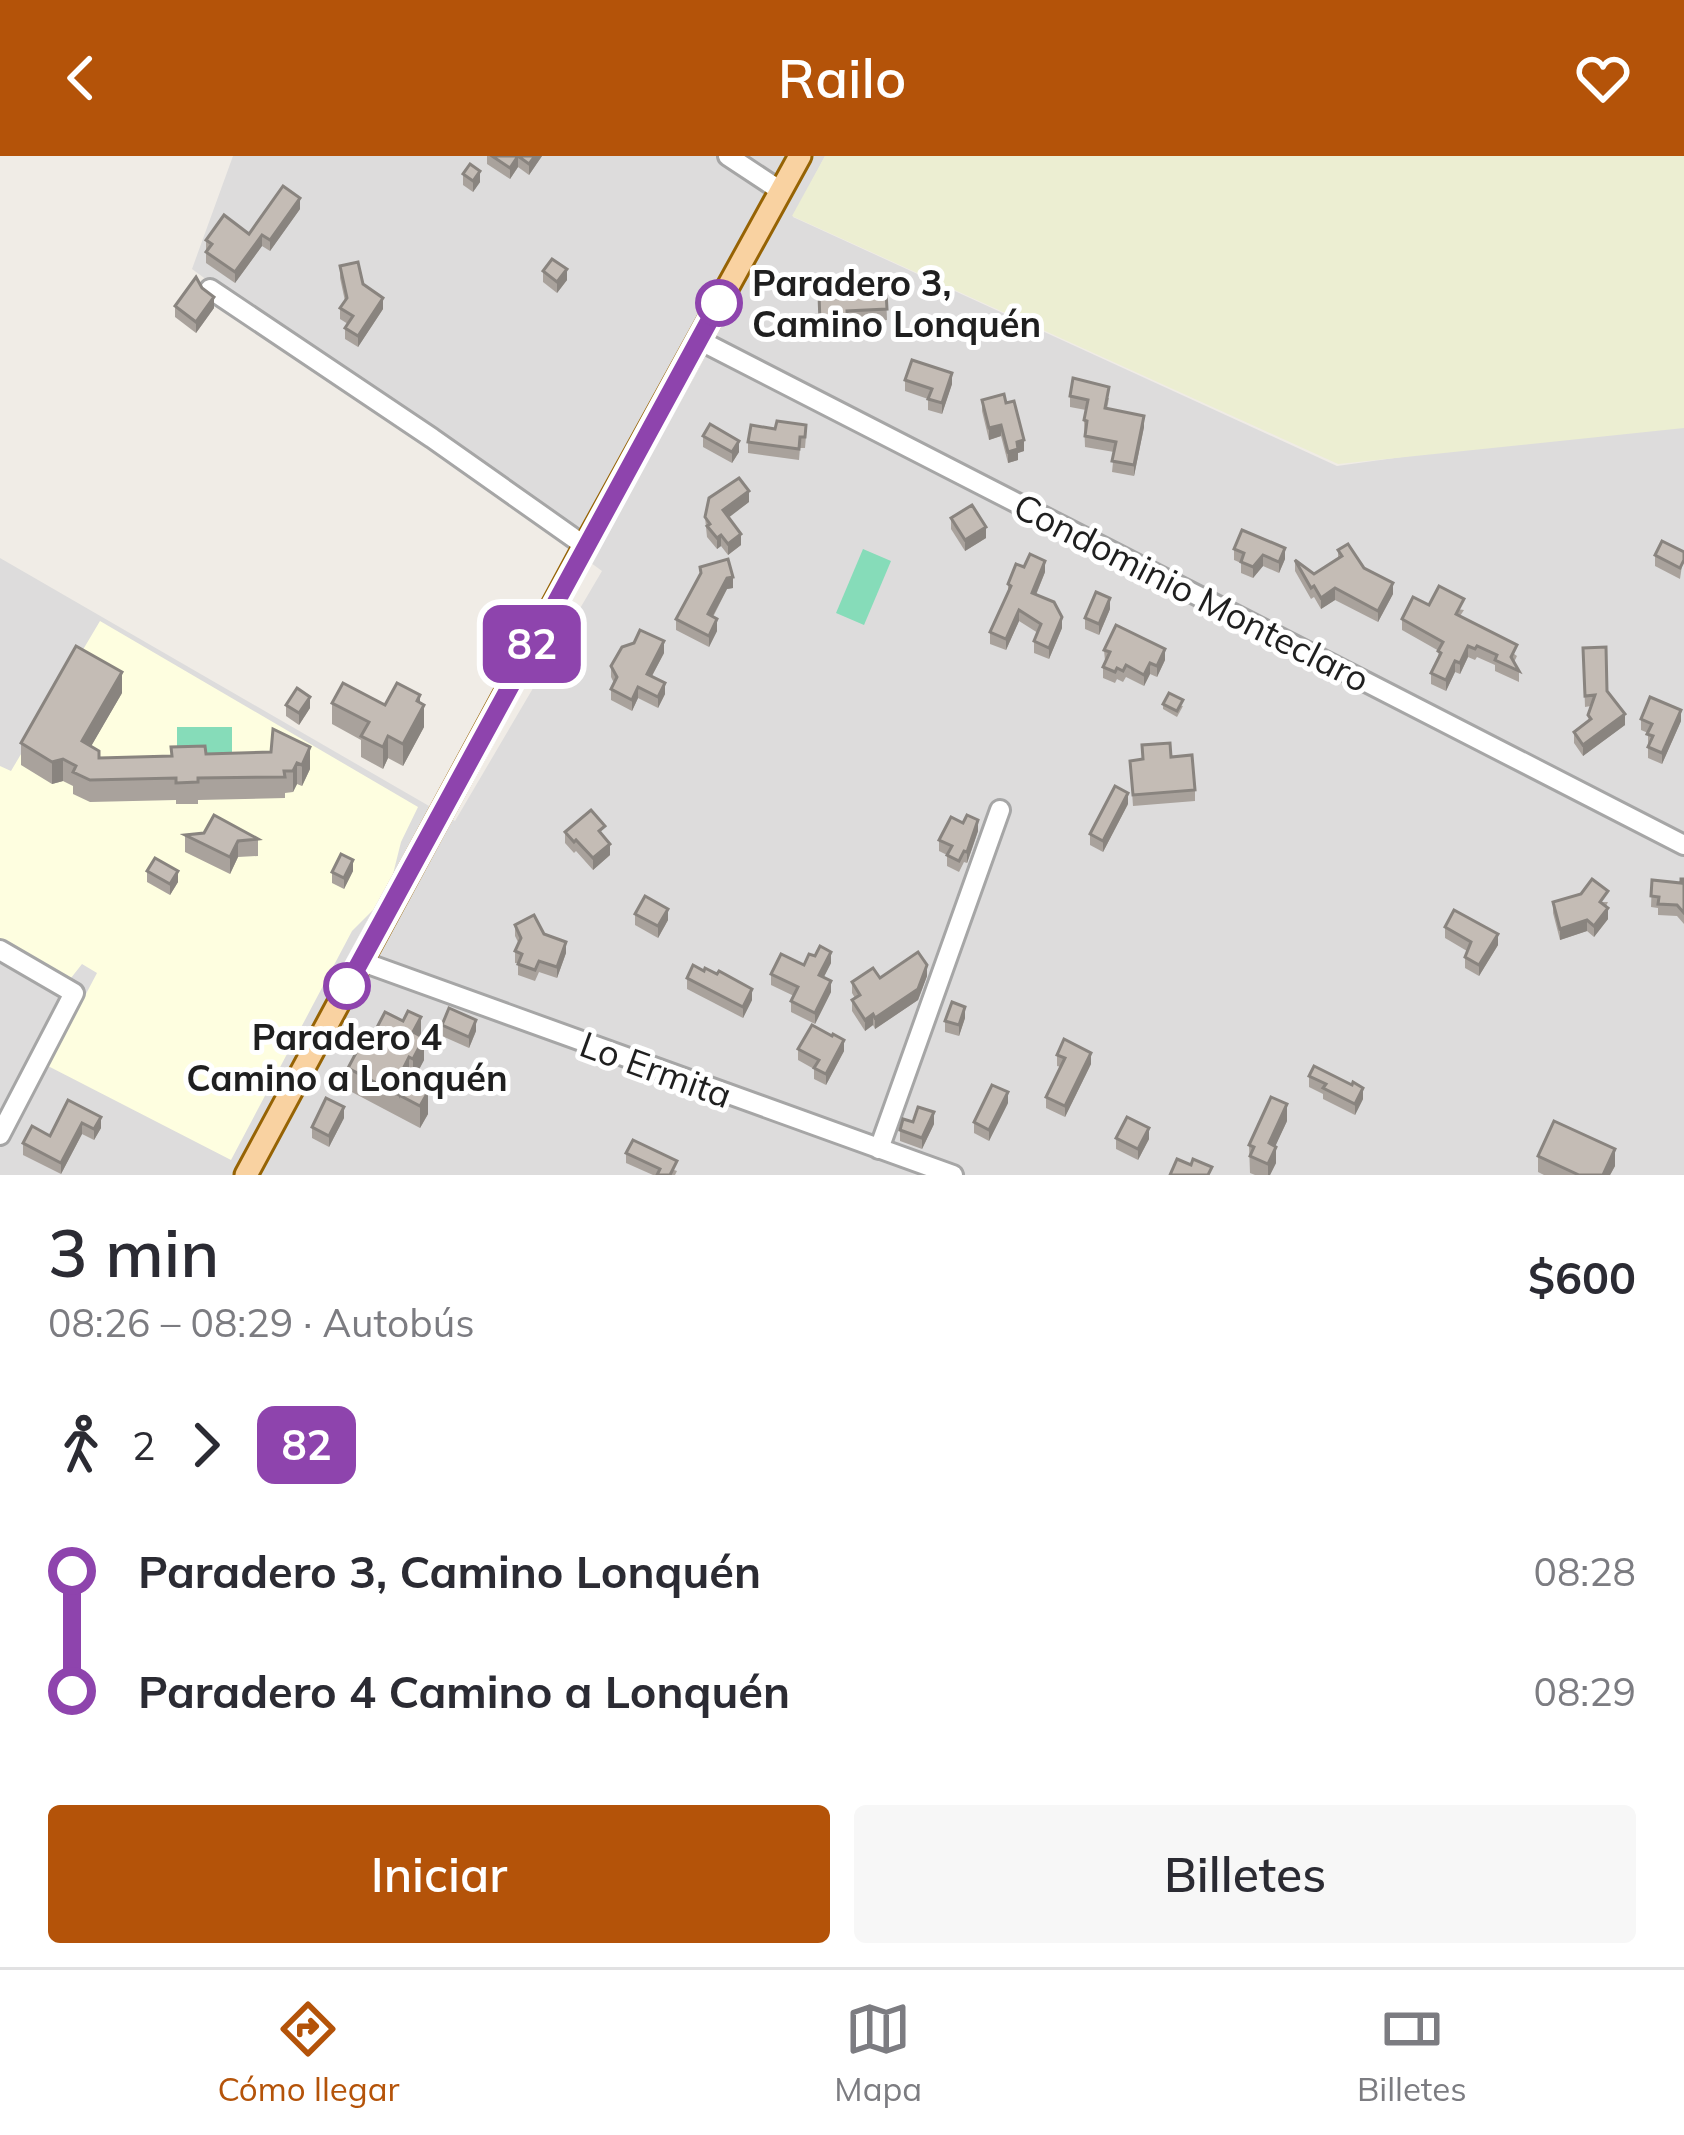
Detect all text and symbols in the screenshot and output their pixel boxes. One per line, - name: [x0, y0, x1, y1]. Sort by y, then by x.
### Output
- text: Railo: [778, 44, 906, 112]
- icon: back: [48, 45, 114, 111]
- icon: heart: [1570, 45, 1636, 111]
- place label: Paradero 3, Camino Lonquén: [752, 260, 1041, 346]
- marker: Paradero 3, Camino Lonquén: [697, 281, 741, 325]
- street label: Condominio Monteclaro: [1007, 483, 1377, 701]
- line badge: 82: [478, 605, 586, 683]
- text: 82: [507, 617, 557, 670]
- marker: Paradero 4 Camino a Lonquén: [325, 964, 369, 1008]
- place label: Paradero 4 Camino a Lonquén: [186, 1014, 508, 1100]
- street label: Lo Ermita: [574, 1021, 738, 1117]
- text: 3 min: [48, 1211, 219, 1294]
- text: $600: [1528, 1249, 1636, 1305]
- text: 08:26 – 08:29 · Autobús: [48, 1298, 475, 1347]
- icon: walk: [48, 1412, 114, 1478]
- icon: forward: [173, 1412, 239, 1478]
- text: 82: [281, 1418, 332, 1471]
- text: 2: [132, 1421, 155, 1470]
- text: Paradero 3, Camino Lonquén: [138, 1543, 761, 1599]
- text: 08:28: [1534, 1547, 1636, 1596]
- text: Paradero 4 Camino a Lonquén: [138, 1663, 790, 1719]
- text: 08:29: [1534, 1667, 1636, 1716]
- button: Iniciar: [48, 1805, 830, 1943]
- button: Billetes: [854, 1805, 1636, 1943]
- tab: Cómo llegar: [217, 1996, 399, 2109]
- tab: Mapa: [834, 1996, 922, 2109]
- tab: Billetes: [1357, 1996, 1467, 2109]

